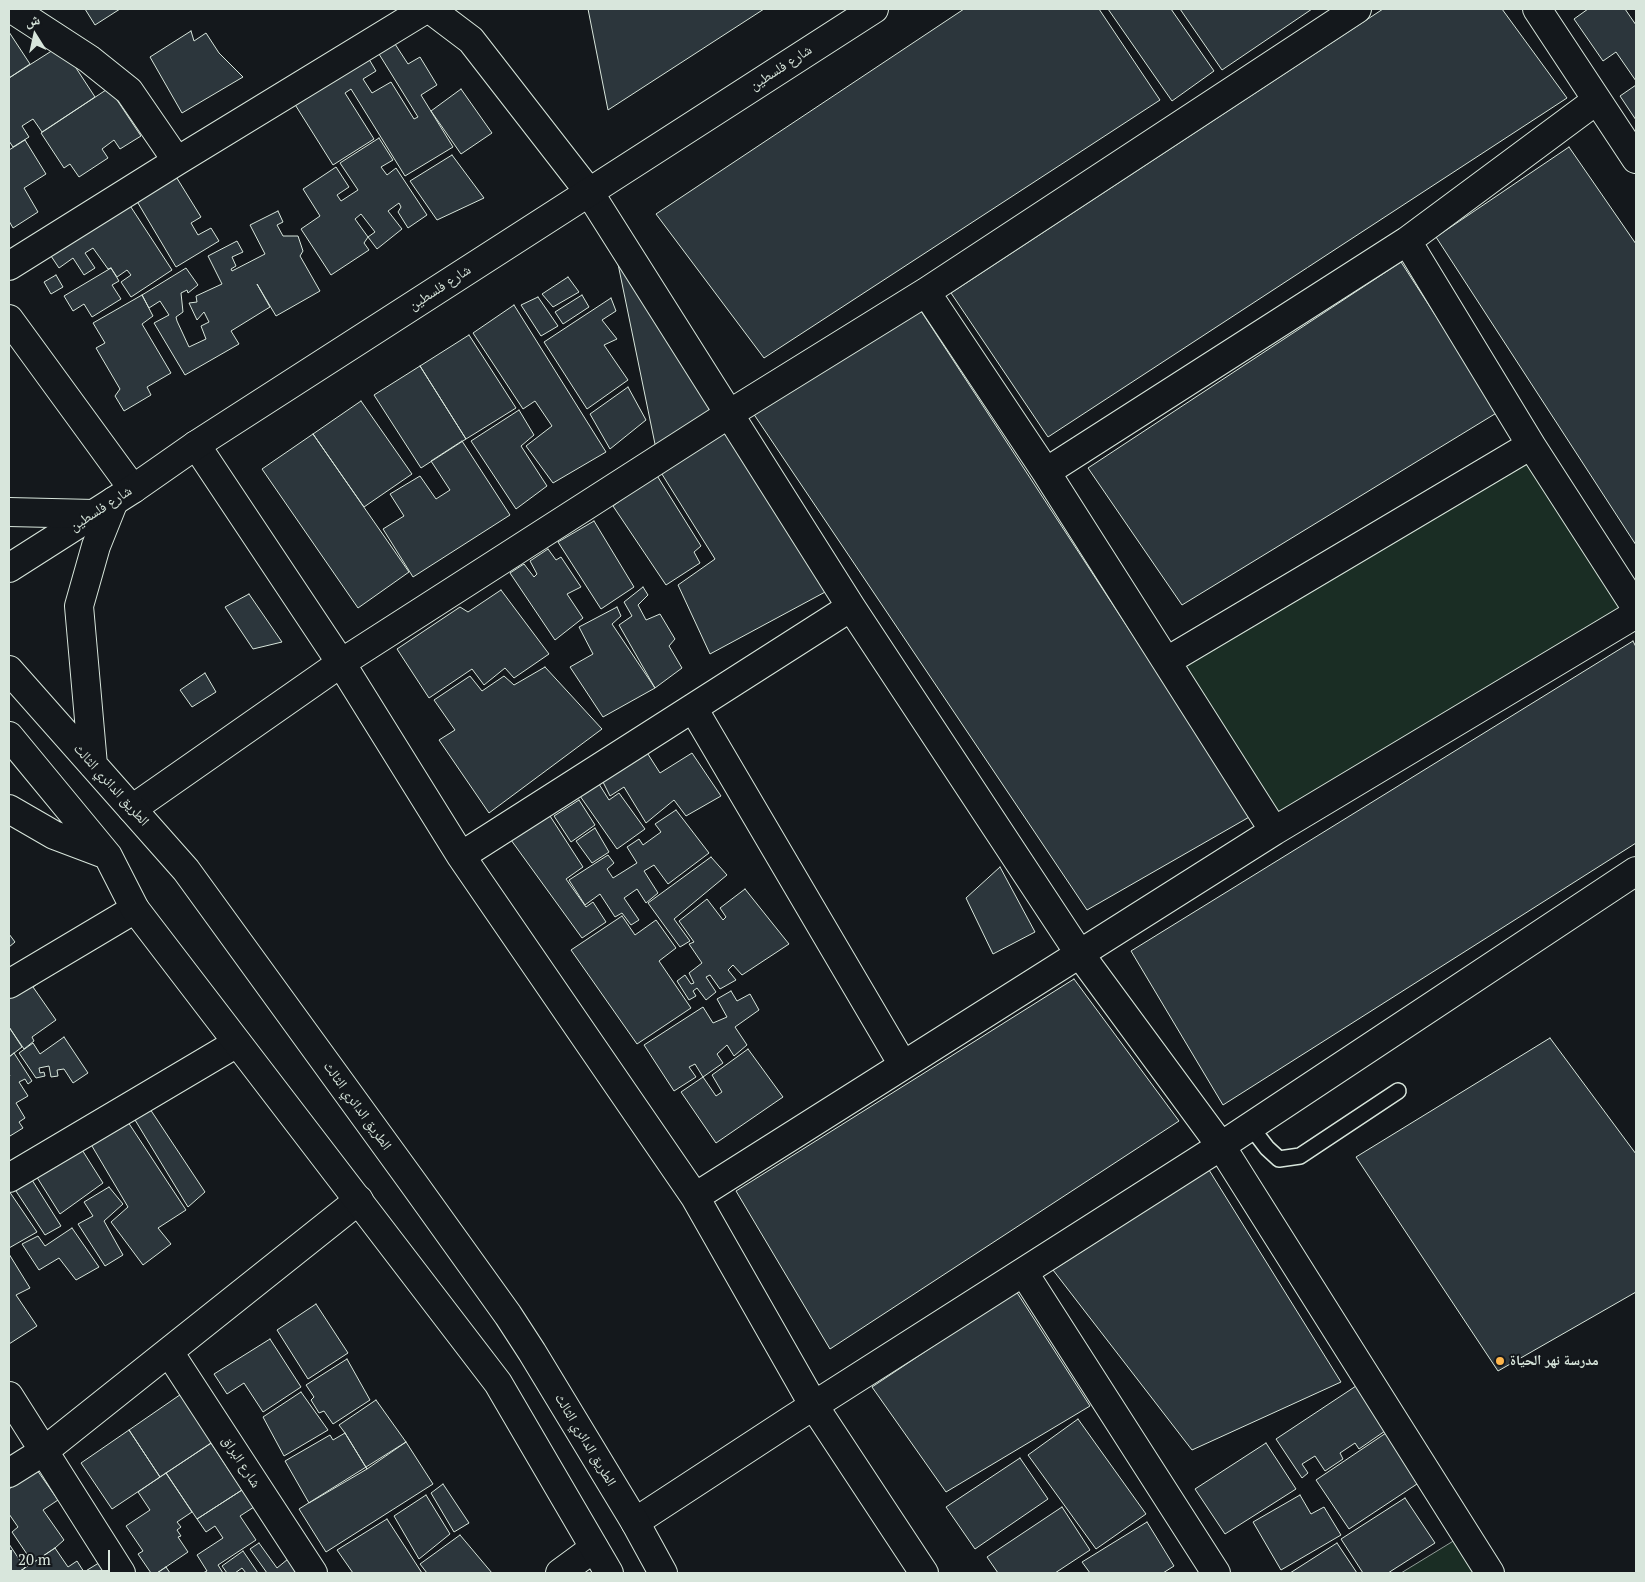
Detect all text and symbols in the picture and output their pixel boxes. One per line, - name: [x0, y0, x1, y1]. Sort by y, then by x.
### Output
- text: ش: [23, 9, 41, 30]
- north arrow: [10, 10, 60, 60]
- street label: شارع فلسطين: [747, 42, 815, 94]
- street label: شارع فلسطين: [406, 262, 474, 314]
- street label: شارع فلسطين: [67, 483, 135, 535]
- street label: الطريق الدائري الثالث: [70, 740, 152, 830]
- street label: الطريق الدائري الثالث: [319, 1059, 395, 1153]
- place label: مدرسة نهر الحياة: [1510, 1353, 1599, 1369]
- marker: مدرسة نهر الحياة: [1494, 1355, 1506, 1367]
- street label: الطريق الدائري الثالث: [551, 1391, 619, 1489]
- street label: شارع البراق: [218, 1433, 264, 1491]
- scale bar: [12, 1540, 112, 1572]
- text: 20 m: [18, 1549, 51, 1569]

